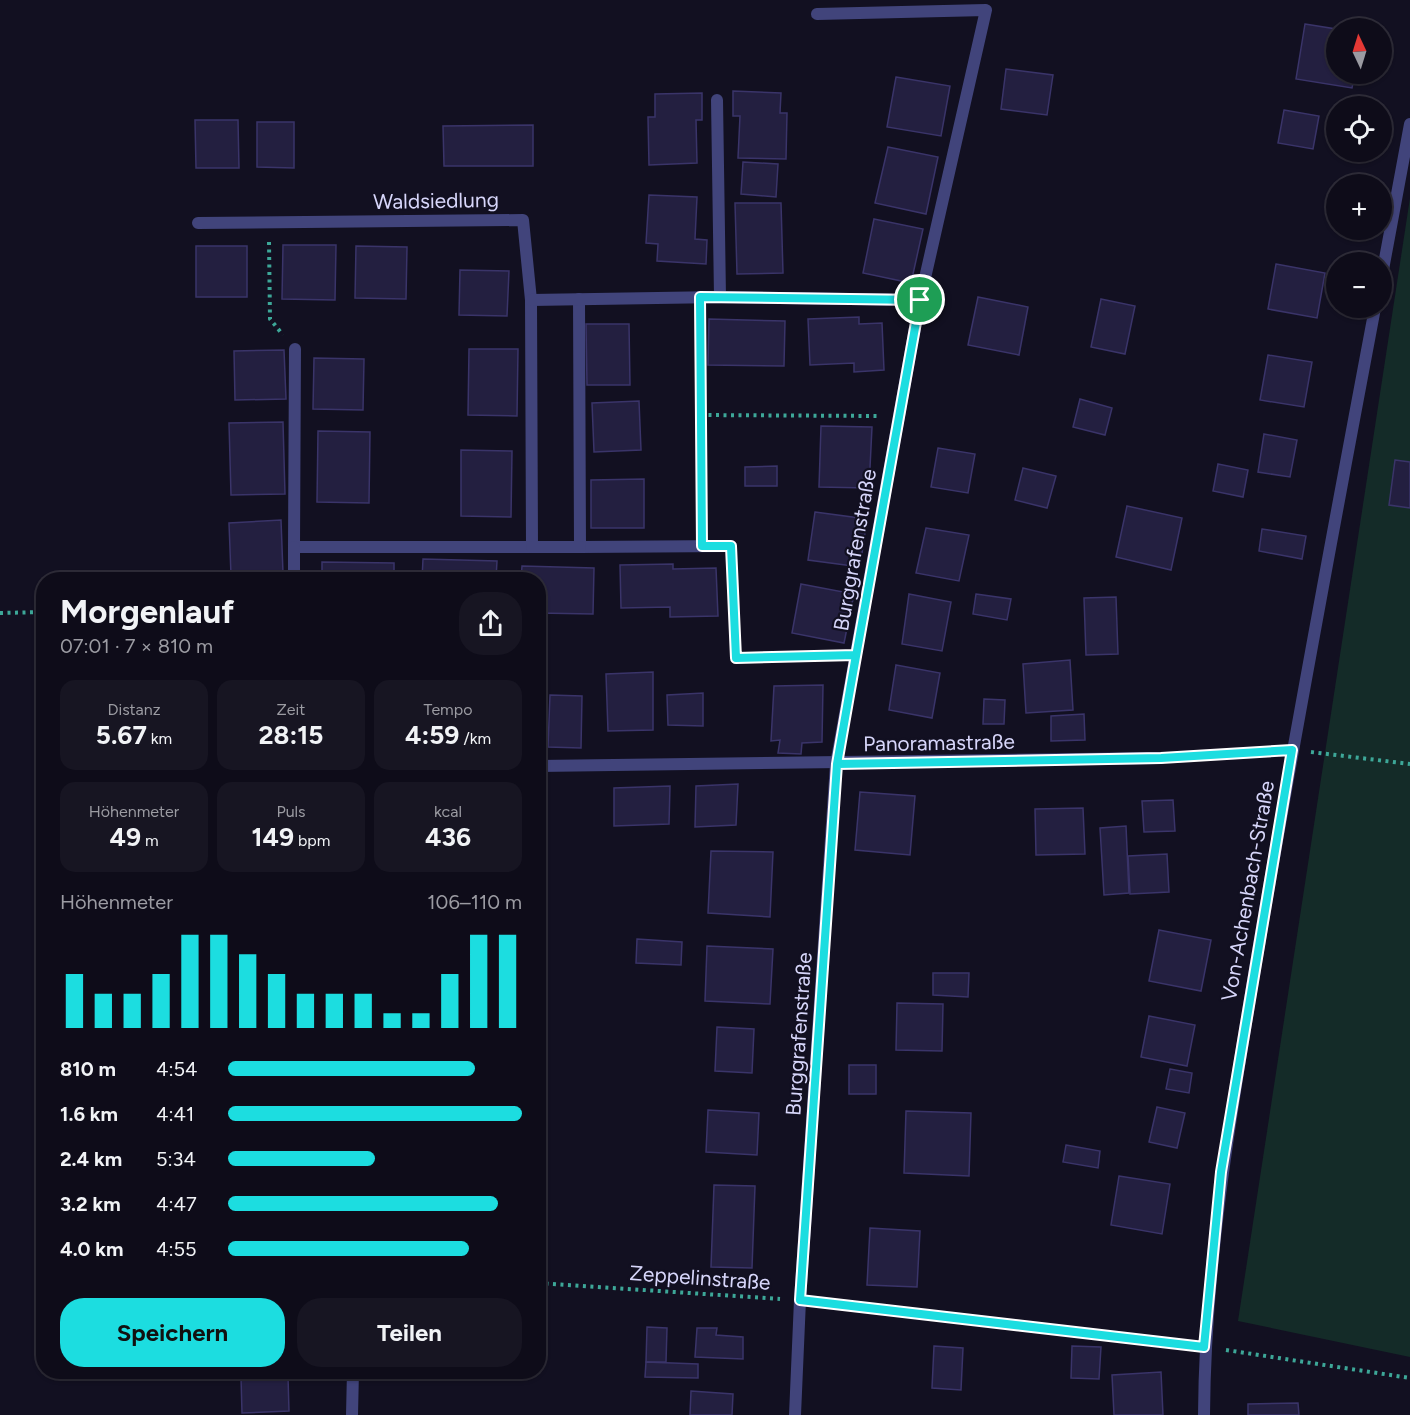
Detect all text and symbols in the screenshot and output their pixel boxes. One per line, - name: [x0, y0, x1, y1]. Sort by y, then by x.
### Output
- north arrow: [1326, 18, 1392, 84]
- map controls: [1326, 18, 1392, 318]
- button: locate: [1326, 96, 1392, 162]
- button: +: [1326, 174, 1392, 240]
- street label: Waldsiedlung: [373, 187, 499, 214]
- button: −: [1326, 252, 1392, 318]
- pin: [894, 274, 945, 325]
- icon: arrive: [903, 283, 936, 316]
- street label: Burggrafenstraße: [828, 467, 881, 633]
- text: Morgenlauf: [60, 592, 234, 631]
- button: share: [459, 592, 522, 655]
- text: 07:01 · 7 × 810 m: [60, 634, 213, 658]
- text: Distanz: [107, 700, 161, 719]
- text: Zeit: [277, 700, 305, 719]
- text: Tempo: [424, 700, 472, 719]
- text: 5.67: [96, 719, 147, 751]
- text: 28:15: [259, 719, 323, 751]
- text: 4:59: [405, 719, 459, 751]
- text: km: [147, 729, 172, 748]
- text: /km: [459, 729, 491, 748]
- street label: Panoramastraße: [863, 729, 1015, 756]
- street label: Von-Achenbach-Straße: [1216, 779, 1279, 1003]
- text: Höhenmeter: [89, 802, 179, 821]
- text: Puls: [276, 802, 306, 821]
- text: kcal: [434, 802, 462, 821]
- text: 49: [109, 821, 141, 853]
- text: 149: [252, 821, 294, 853]
- text: 436: [425, 821, 471, 853]
- text: m: [141, 831, 159, 850]
- text: bpm: [294, 831, 330, 850]
- text: Höhenmeter: [60, 890, 173, 914]
- text: 106–110 m: [427, 890, 522, 914]
- street label: Burggrafenstraße: [780, 951, 817, 1117]
- text: 810 m: [60, 1057, 116, 1081]
- text: 4:54: [156, 1057, 197, 1081]
- text: 1.6 km: [60, 1102, 118, 1126]
- text: 4:41: [156, 1102, 194, 1126]
- text: 2.4 km: [60, 1147, 122, 1171]
- text: 5:34: [156, 1147, 196, 1171]
- text: 3.2 km: [60, 1192, 121, 1216]
- text: 4:47: [156, 1192, 197, 1216]
- text: 4.0 km: [60, 1237, 124, 1261]
- text: 4:55: [156, 1237, 196, 1261]
- street label: Zeppelinstraße: [629, 1260, 771, 1295]
- button: Speichern: [60, 1298, 285, 1367]
- button: Teilen: [297, 1298, 522, 1367]

